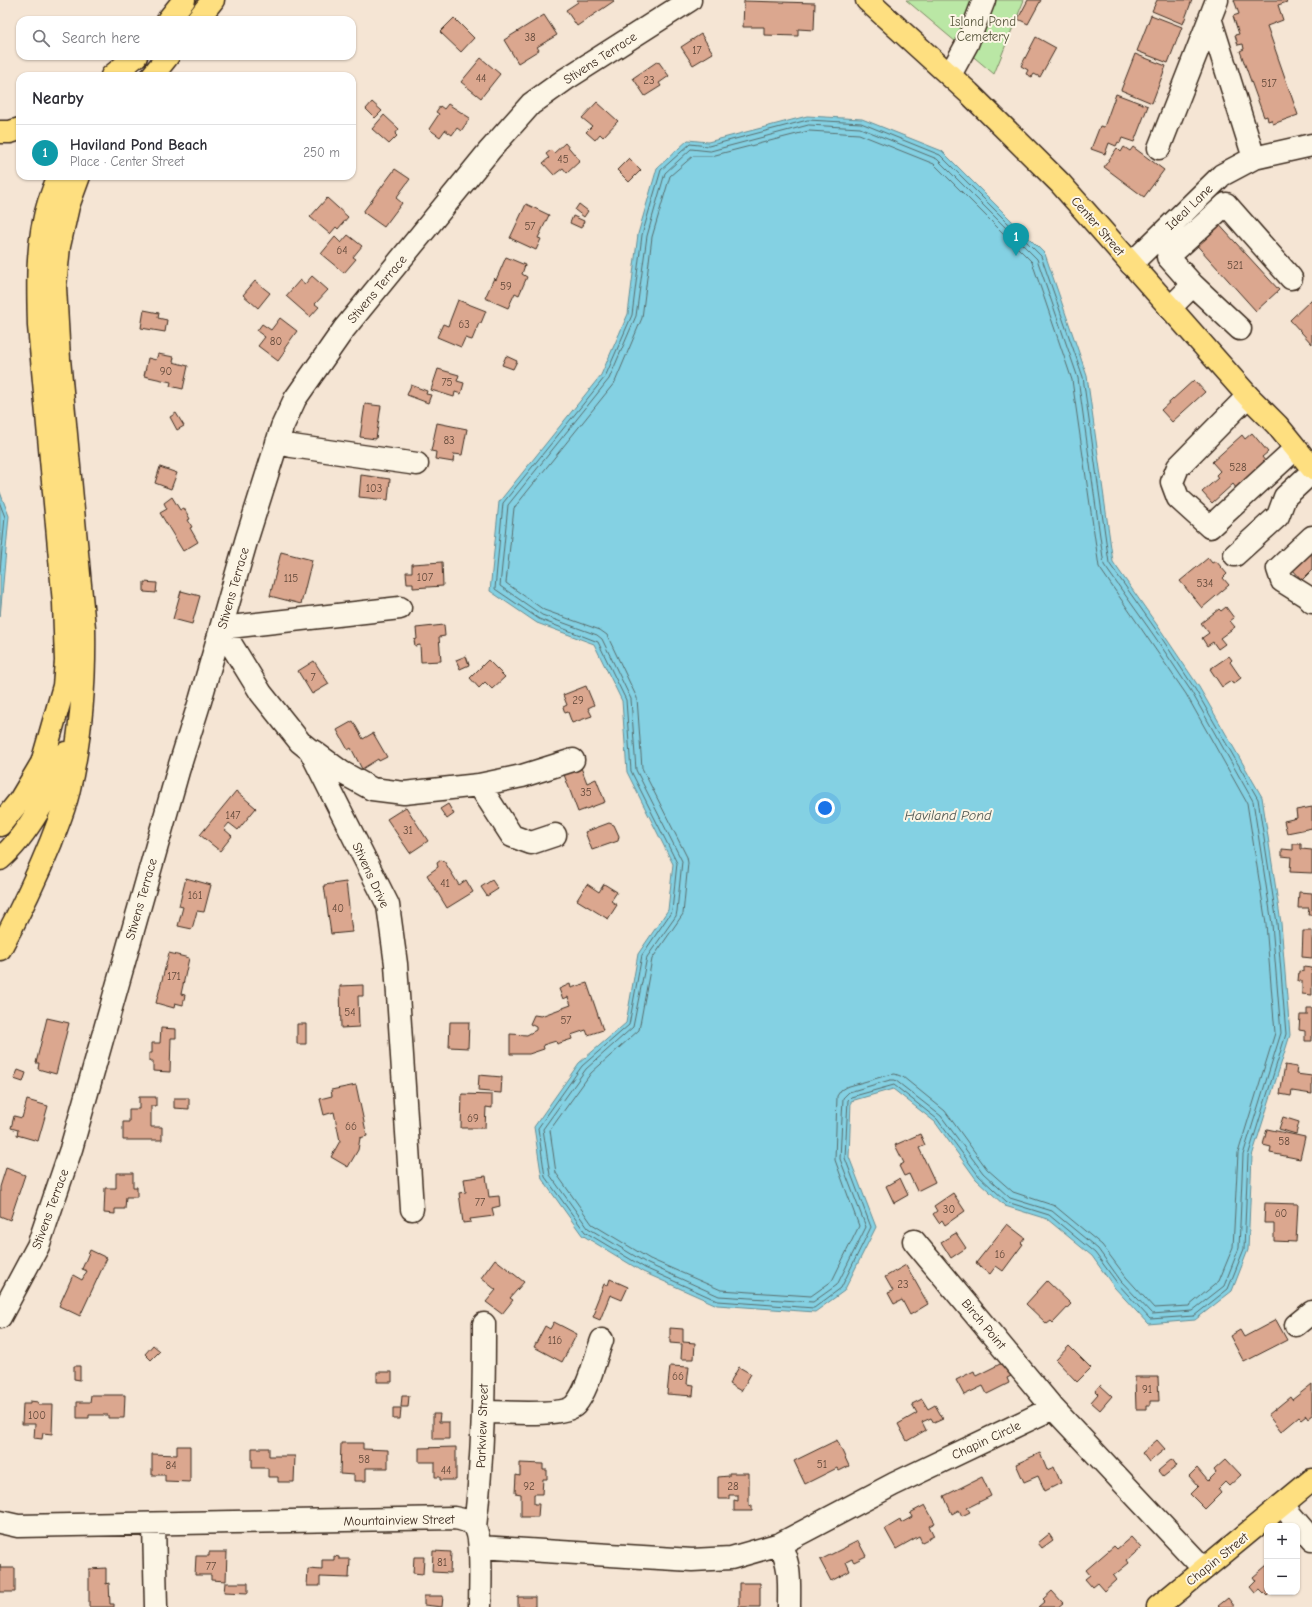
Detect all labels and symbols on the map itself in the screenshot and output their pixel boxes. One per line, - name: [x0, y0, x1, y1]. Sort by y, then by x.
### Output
- park label: Island Pond Cemetery: [950, 14, 1016, 44]
- street label: Stivens Terrace: [561, 28, 640, 87]
- house number: 38: [524, 31, 536, 44]
- house number: 17: [692, 44, 702, 57]
- house number: 44: [476, 72, 486, 85]
- house number: 23: [643, 74, 655, 87]
- house number: 517: [1261, 77, 1277, 90]
- house number: 45: [557, 153, 569, 166]
- street label: Ideal Lane: [1163, 181, 1216, 233]
- street label: Center Street: [1068, 193, 1129, 260]
- house number: 57: [524, 220, 536, 233]
- pin: 1: [1003, 223, 1029, 256]
- house number: 64: [336, 244, 348, 257]
- street label: Stivens Terrace: [344, 252, 410, 326]
- house number: 521: [1227, 259, 1243, 272]
- house number: 59: [500, 280, 512, 293]
- house number: 63: [458, 318, 470, 331]
- house number: 80: [270, 335, 282, 348]
- house number: 90: [160, 365, 172, 378]
- house number: 75: [441, 376, 453, 389]
- house number: 83: [443, 434, 455, 447]
- house number: 528: [1229, 461, 1247, 474]
- house number: 103: [366, 482, 382, 495]
- street label: Stivens Terrace: [214, 545, 252, 631]
- house number: 107: [417, 571, 433, 584]
- house number: 115: [284, 572, 298, 585]
- house number: 534: [1197, 577, 1213, 590]
- house number: 7: [310, 671, 316, 684]
- house number: 29: [572, 694, 584, 707]
- house number: 35: [580, 786, 592, 799]
- your location: [815, 798, 835, 818]
- water label: Haviland Pond: [905, 807, 992, 824]
- house number: 147: [226, 809, 240, 822]
- house number: 31: [403, 824, 413, 837]
- street label: Stivens Drive: [349, 840, 393, 911]
- street label: Stivens Terrace: [122, 856, 160, 942]
- house number: 41: [440, 877, 450, 890]
- house number: 161: [188, 889, 202, 902]
- house number: 40: [332, 902, 344, 915]
- house number: 171: [167, 970, 181, 983]
- house number: 54: [344, 1006, 356, 1019]
- house number: 57: [560, 1014, 572, 1027]
- house number: 69: [467, 1112, 479, 1125]
- house number: 66: [345, 1120, 357, 1133]
- house number: 58: [1278, 1135, 1290, 1148]
- street label: Stivens Terrace: [29, 1166, 72, 1251]
- house number: 77: [475, 1196, 485, 1209]
- house number: 30: [943, 1203, 955, 1216]
- house number: 60: [1275, 1207, 1287, 1220]
- house number: 16: [995, 1248, 1005, 1261]
- house number: 23: [897, 1278, 909, 1291]
- street label: Birch Point: [959, 1296, 1010, 1353]
- house number: 116: [548, 1334, 562, 1347]
- house number: 66: [672, 1370, 684, 1383]
- street label: Parkview Street: [473, 1382, 491, 1468]
- house number: 91: [1142, 1383, 1152, 1396]
- house number: 100: [28, 1409, 46, 1422]
- street label: Chapin Circle: [949, 1417, 1023, 1463]
- house number: 58: [358, 1453, 370, 1466]
- house number: 51: [817, 1458, 827, 1471]
- house number: 84: [166, 1459, 177, 1472]
- house number: 44: [441, 1464, 451, 1477]
- house number: 92: [523, 1480, 535, 1493]
- house number: 28: [727, 1480, 739, 1493]
- street label: Mountainview Street: [343, 1512, 456, 1528]
- street label: Chapin Street: [1183, 1529, 1252, 1589]
- house number: 81: [437, 1556, 447, 1569]
- house number: 77: [206, 1560, 216, 1573]

